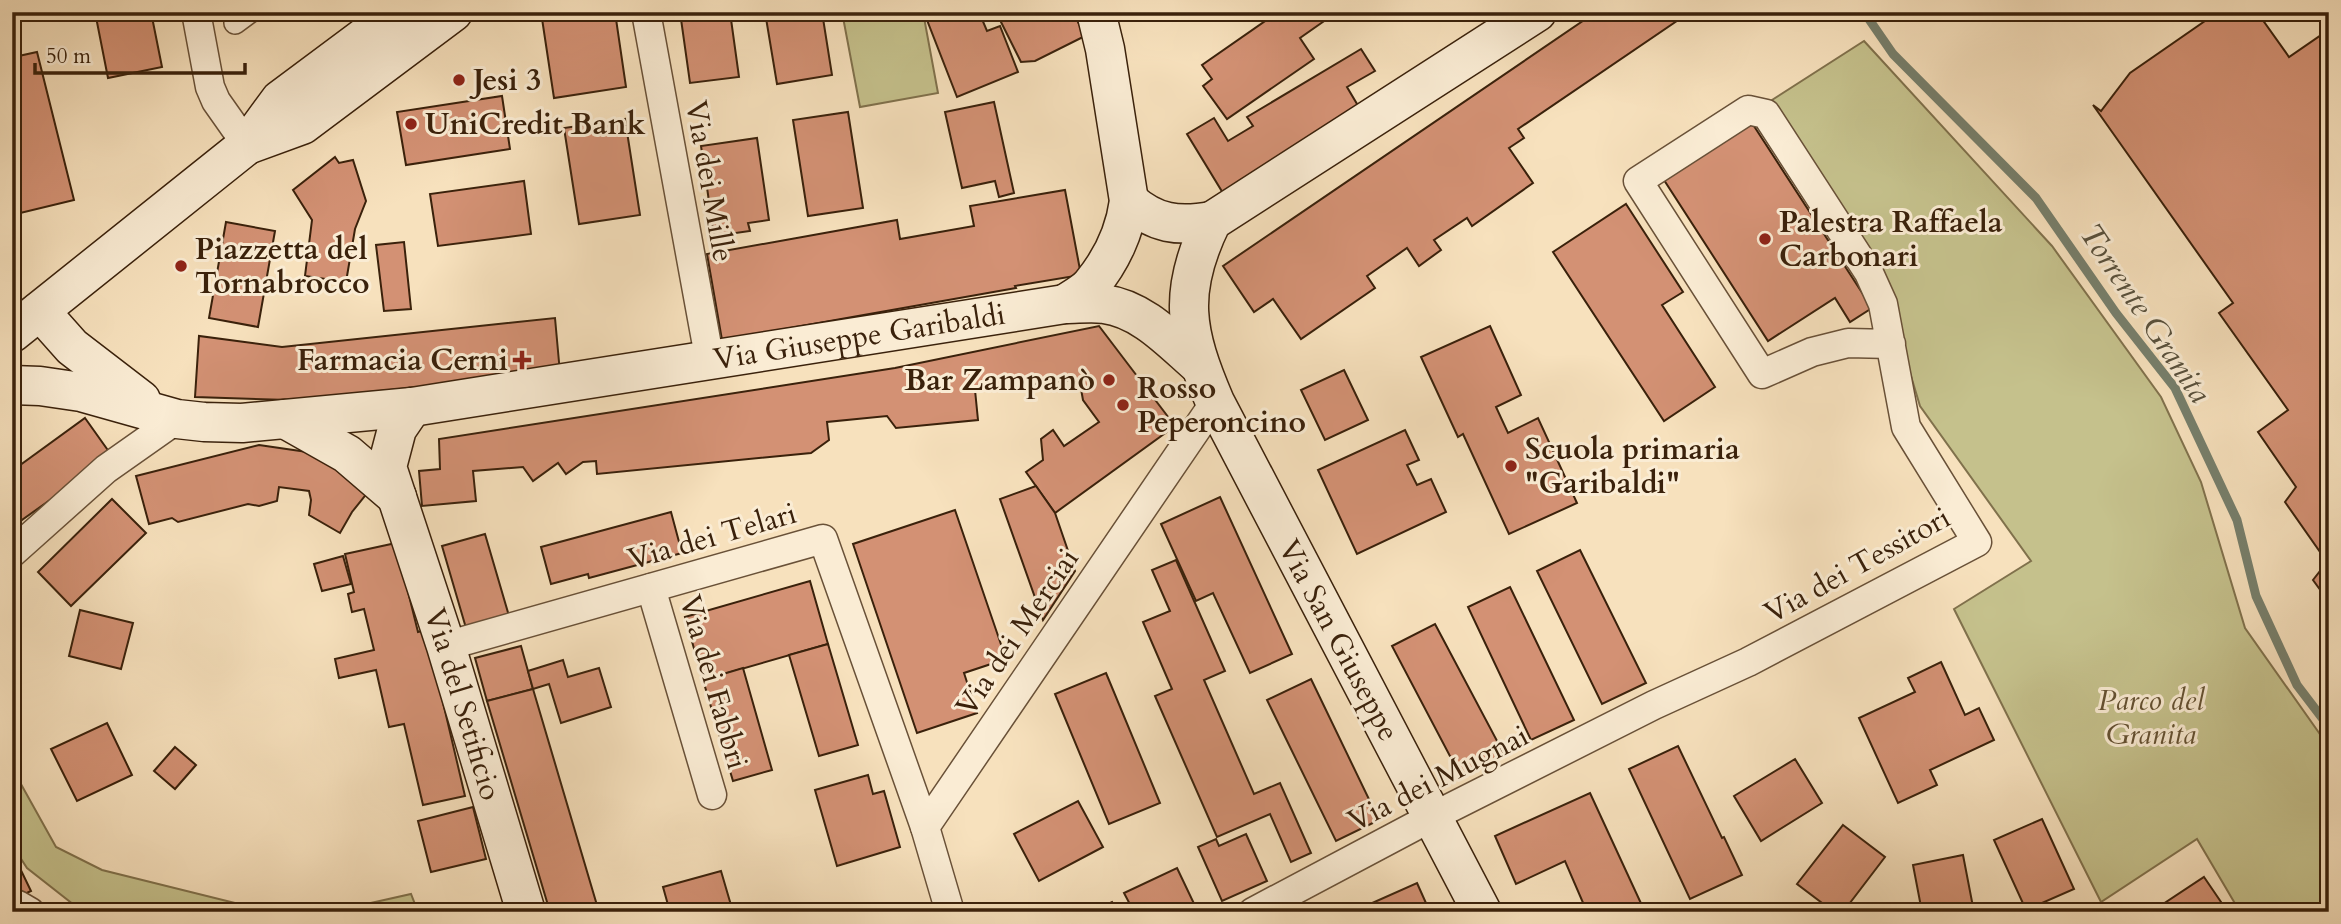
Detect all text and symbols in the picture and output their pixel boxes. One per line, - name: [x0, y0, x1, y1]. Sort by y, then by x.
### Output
- scale bar: [35, 32, 245, 76]
- text: 50 m: [46, 42, 91, 71]
- place label: Jesi 3: [469, 60, 541, 101]
- marker: Jesi 3: [451, 72, 467, 88]
- street label: Via dei Mille: [675, 97, 744, 265]
- place label: UniCredit Bank: [425, 104, 646, 145]
- marker: UniCredit Bank: [403, 116, 419, 132]
- place label: Palestra Raffaela Carbonari: [1779, 202, 2003, 277]
- water label: Torrente Granita: [2069, 215, 2222, 412]
- place label: Piazzetta del Tornabrocco: [195, 229, 370, 304]
- marker: Palestra Raffaela Carbonari: [1757, 231, 1773, 247]
- marker: Piazzetta del Tornabrocco: [173, 258, 189, 274]
- street label: Via Giuseppe Garibaldi: [711, 294, 1008, 380]
- place label: Farmacia Cerni: [297, 340, 508, 381]
- marker: Farmacia Cerni: [514, 352, 530, 368]
- place label: Bar Zampanò: [904, 360, 1095, 401]
- place label: Rosso Peperoncino: [1137, 368, 1306, 443]
- marker: Bar Zampanò: [1101, 372, 1117, 388]
- marker: Rosso Peperoncino: [1115, 397, 1131, 413]
- place label: Scuola primaria "Garibaldi": [1525, 429, 1740, 504]
- marker: Scuola primaria "Garibaldi": [1503, 458, 1519, 474]
- street label: Via dei Telari: [623, 493, 801, 580]
- street label: Via dei Tessitori: [1757, 497, 1958, 633]
- street label: Via San Giuseppe: [1268, 532, 1409, 748]
- street label: Via dei Merciai: [946, 540, 1089, 724]
- street label: Via dei Fabbri: [669, 590, 758, 774]
- street label: Via del Setificio: [414, 603, 511, 805]
- park label: Parco del Granita: [2098, 680, 2205, 755]
- street label: Via dei Mugnai: [1341, 715, 1536, 842]

